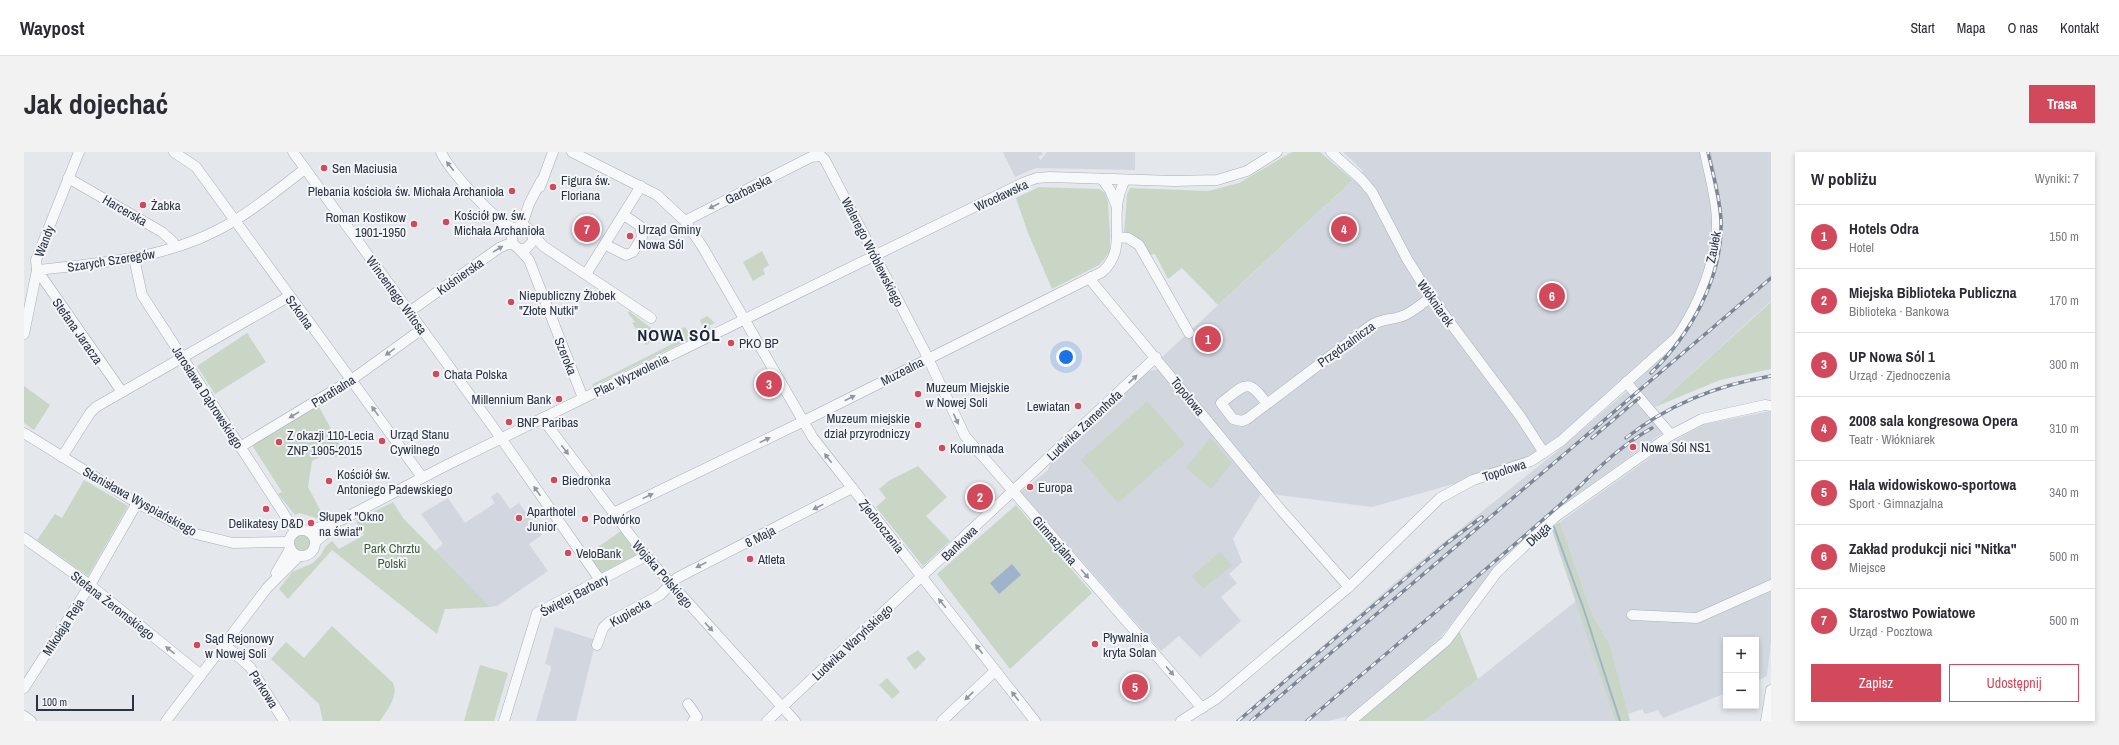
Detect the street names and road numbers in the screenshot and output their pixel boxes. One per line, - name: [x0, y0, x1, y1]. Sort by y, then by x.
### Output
- street label: Garbarska: [722, 171, 774, 208]
- street label: Wrocławska: [972, 176, 1031, 215]
- street label: Harcerska: [99, 191, 150, 230]
- street label: Walerego Wróblewskiego: [838, 195, 908, 310]
- street label: Wandy: [31, 222, 59, 260]
- street label: Zaułek: [1702, 229, 1725, 264]
- street label: Szarych Szeregów: [66, 245, 157, 276]
- street label: Wincentego Witosa: [362, 253, 431, 338]
- street label: Kuśnierska: [434, 254, 487, 299]
- street label: Włókniarek: [1413, 277, 1458, 331]
- street label: Szkolna: [282, 292, 318, 333]
- street label: Stefana Jaracza: [49, 295, 107, 368]
- street label: Przędzalnicza: [1314, 318, 1378, 371]
- street label: Szeroka: [550, 335, 581, 378]
- street label: Jarosława Dąbrowskiego: [168, 343, 247, 452]
- street label: Plac Wyzwolenia: [591, 350, 671, 401]
- street label: Muzealna: [878, 353, 927, 390]
- street label: Parafialna: [308, 371, 358, 412]
- street label: Topolowa: [1167, 373, 1208, 419]
- street label: Ludwika Zamenhofa: [1043, 386, 1126, 465]
- street label: Topolowa: [1480, 455, 1528, 486]
- street label: Stanisława Wyspiańskiego: [80, 463, 200, 540]
- street label: Zjednoczenia: [855, 496, 908, 557]
- street label: Gimnazjalna: [1029, 512, 1081, 569]
- street label: Długa: [1522, 519, 1554, 550]
- street label: 8 Maja: [742, 522, 778, 551]
- street label: Bankowa: [938, 522, 981, 565]
- street label: Wojska Polskiego: [628, 537, 697, 612]
- street label: Stefana Żeromskiego: [67, 567, 158, 644]
- street label: Świętej Barbary: [537, 570, 612, 621]
- street label: Kupiecka: [607, 594, 654, 631]
- street label: Mikołaja Reja: [39, 596, 88, 659]
- street label: Ludwika Waryńskiego: [808, 600, 896, 684]
- street label: Parkowa: [245, 667, 282, 711]

